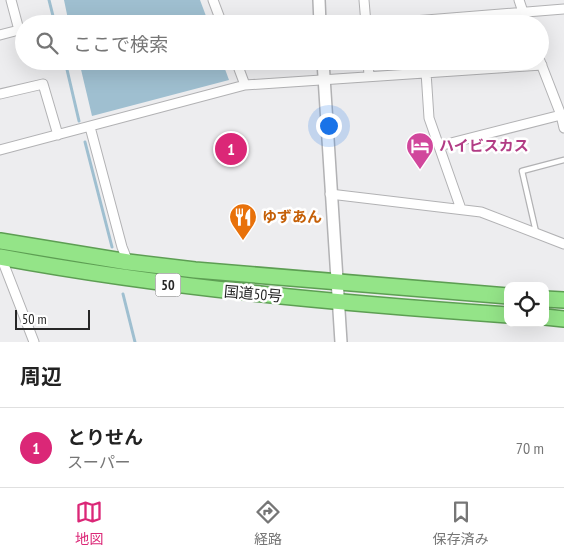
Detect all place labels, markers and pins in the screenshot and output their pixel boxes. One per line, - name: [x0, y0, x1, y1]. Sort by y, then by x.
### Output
- pin: 1: [215, 130, 247, 168]
- hotel icon: ハイビスカス: [405, 131, 435, 170]
- place label: ハイビスカス: [439, 136, 529, 155]
- restaurant icon: ゆずあん: [228, 202, 258, 241]
- place label: ゆずあん: [262, 207, 322, 226]

